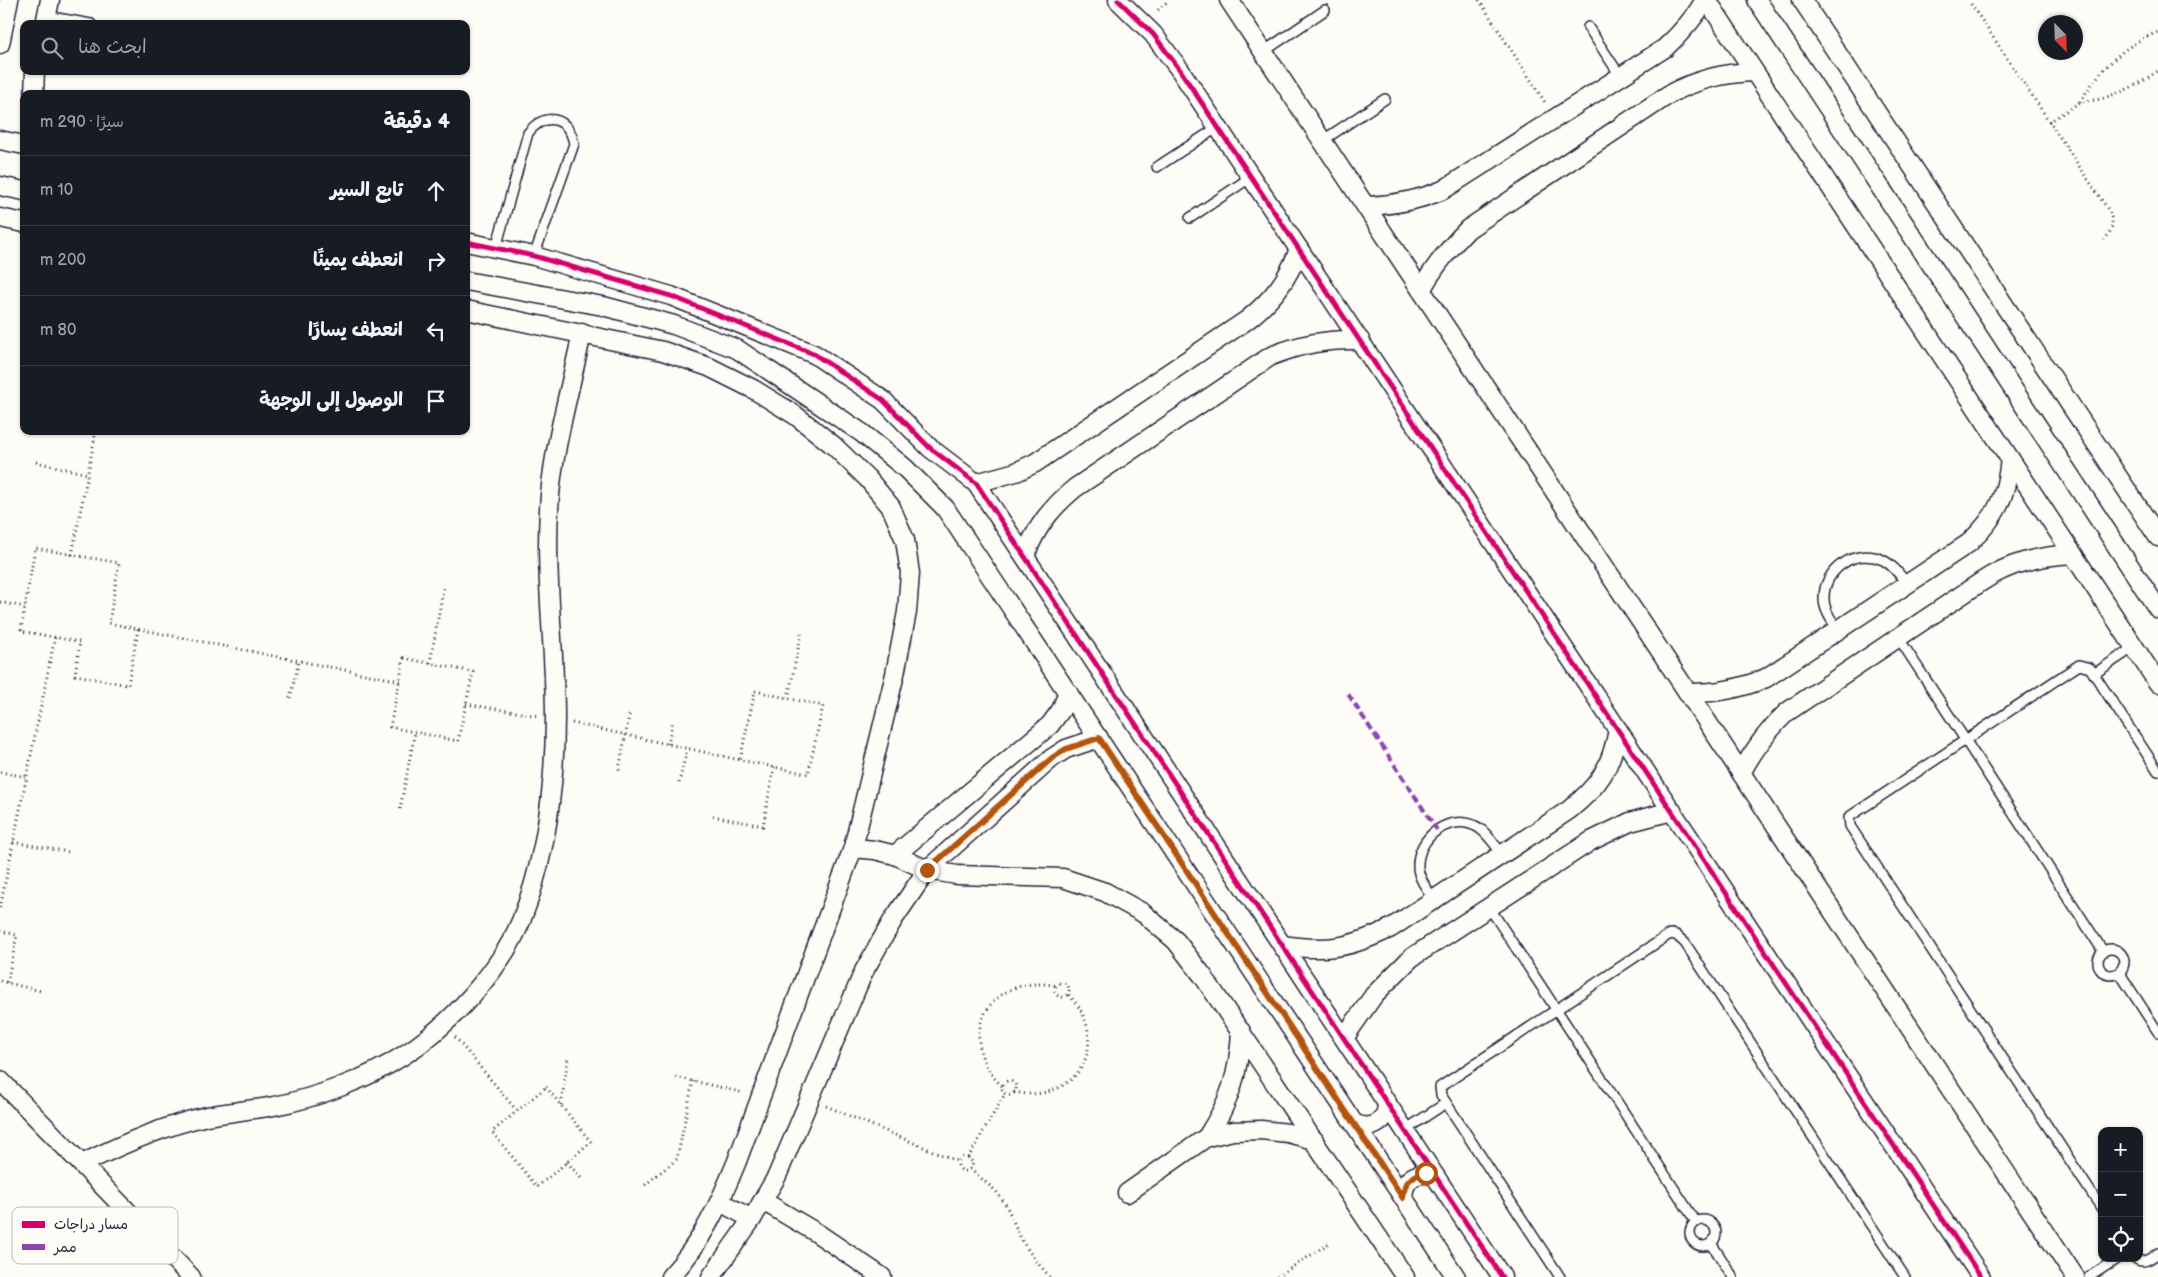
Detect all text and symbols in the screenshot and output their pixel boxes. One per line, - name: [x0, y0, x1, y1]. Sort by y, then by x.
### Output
- north arrow: [2038, 15, 2083, 60]
- search box: [20, 20, 470, 75]
- icon: search: [38, 34, 66, 62]
- text: ابحث هنا: [78, 36, 147, 59]
- text: 4 دقيقة: [384, 109, 450, 134]
- text: سيرًا · 290 m: [40, 113, 124, 132]
- icon: ahead: [422, 177, 450, 205]
- text: تابع السير: [330, 179, 403, 202]
- text: 10 m: [40, 181, 73, 200]
- icon: right: [422, 247, 450, 275]
- text: انعطف يمينًا: [313, 249, 403, 272]
- text: 200 m: [40, 251, 86, 270]
- icon: left: [422, 317, 450, 345]
- text: انعطف يسارًا: [308, 319, 403, 342]
- text: 80 m: [40, 321, 76, 340]
- icon: arrive: [422, 387, 450, 415]
- text: الوصول إلى الوجهة: [259, 389, 403, 412]
- route end: [916, 859, 939, 882]
- map controls: [2098, 1127, 2143, 1262]
- button: +: [2098, 1127, 2143, 1172]
- route start: [1415, 1162, 1438, 1185]
- button: −: [2098, 1172, 2143, 1217]
- legend: [12, 1207, 178, 1264]
- text: مسار دراجات: [54, 1216, 128, 1233]
- button: locate: [2098, 1217, 2143, 1262]
- text: ممر: [53, 1239, 77, 1256]

